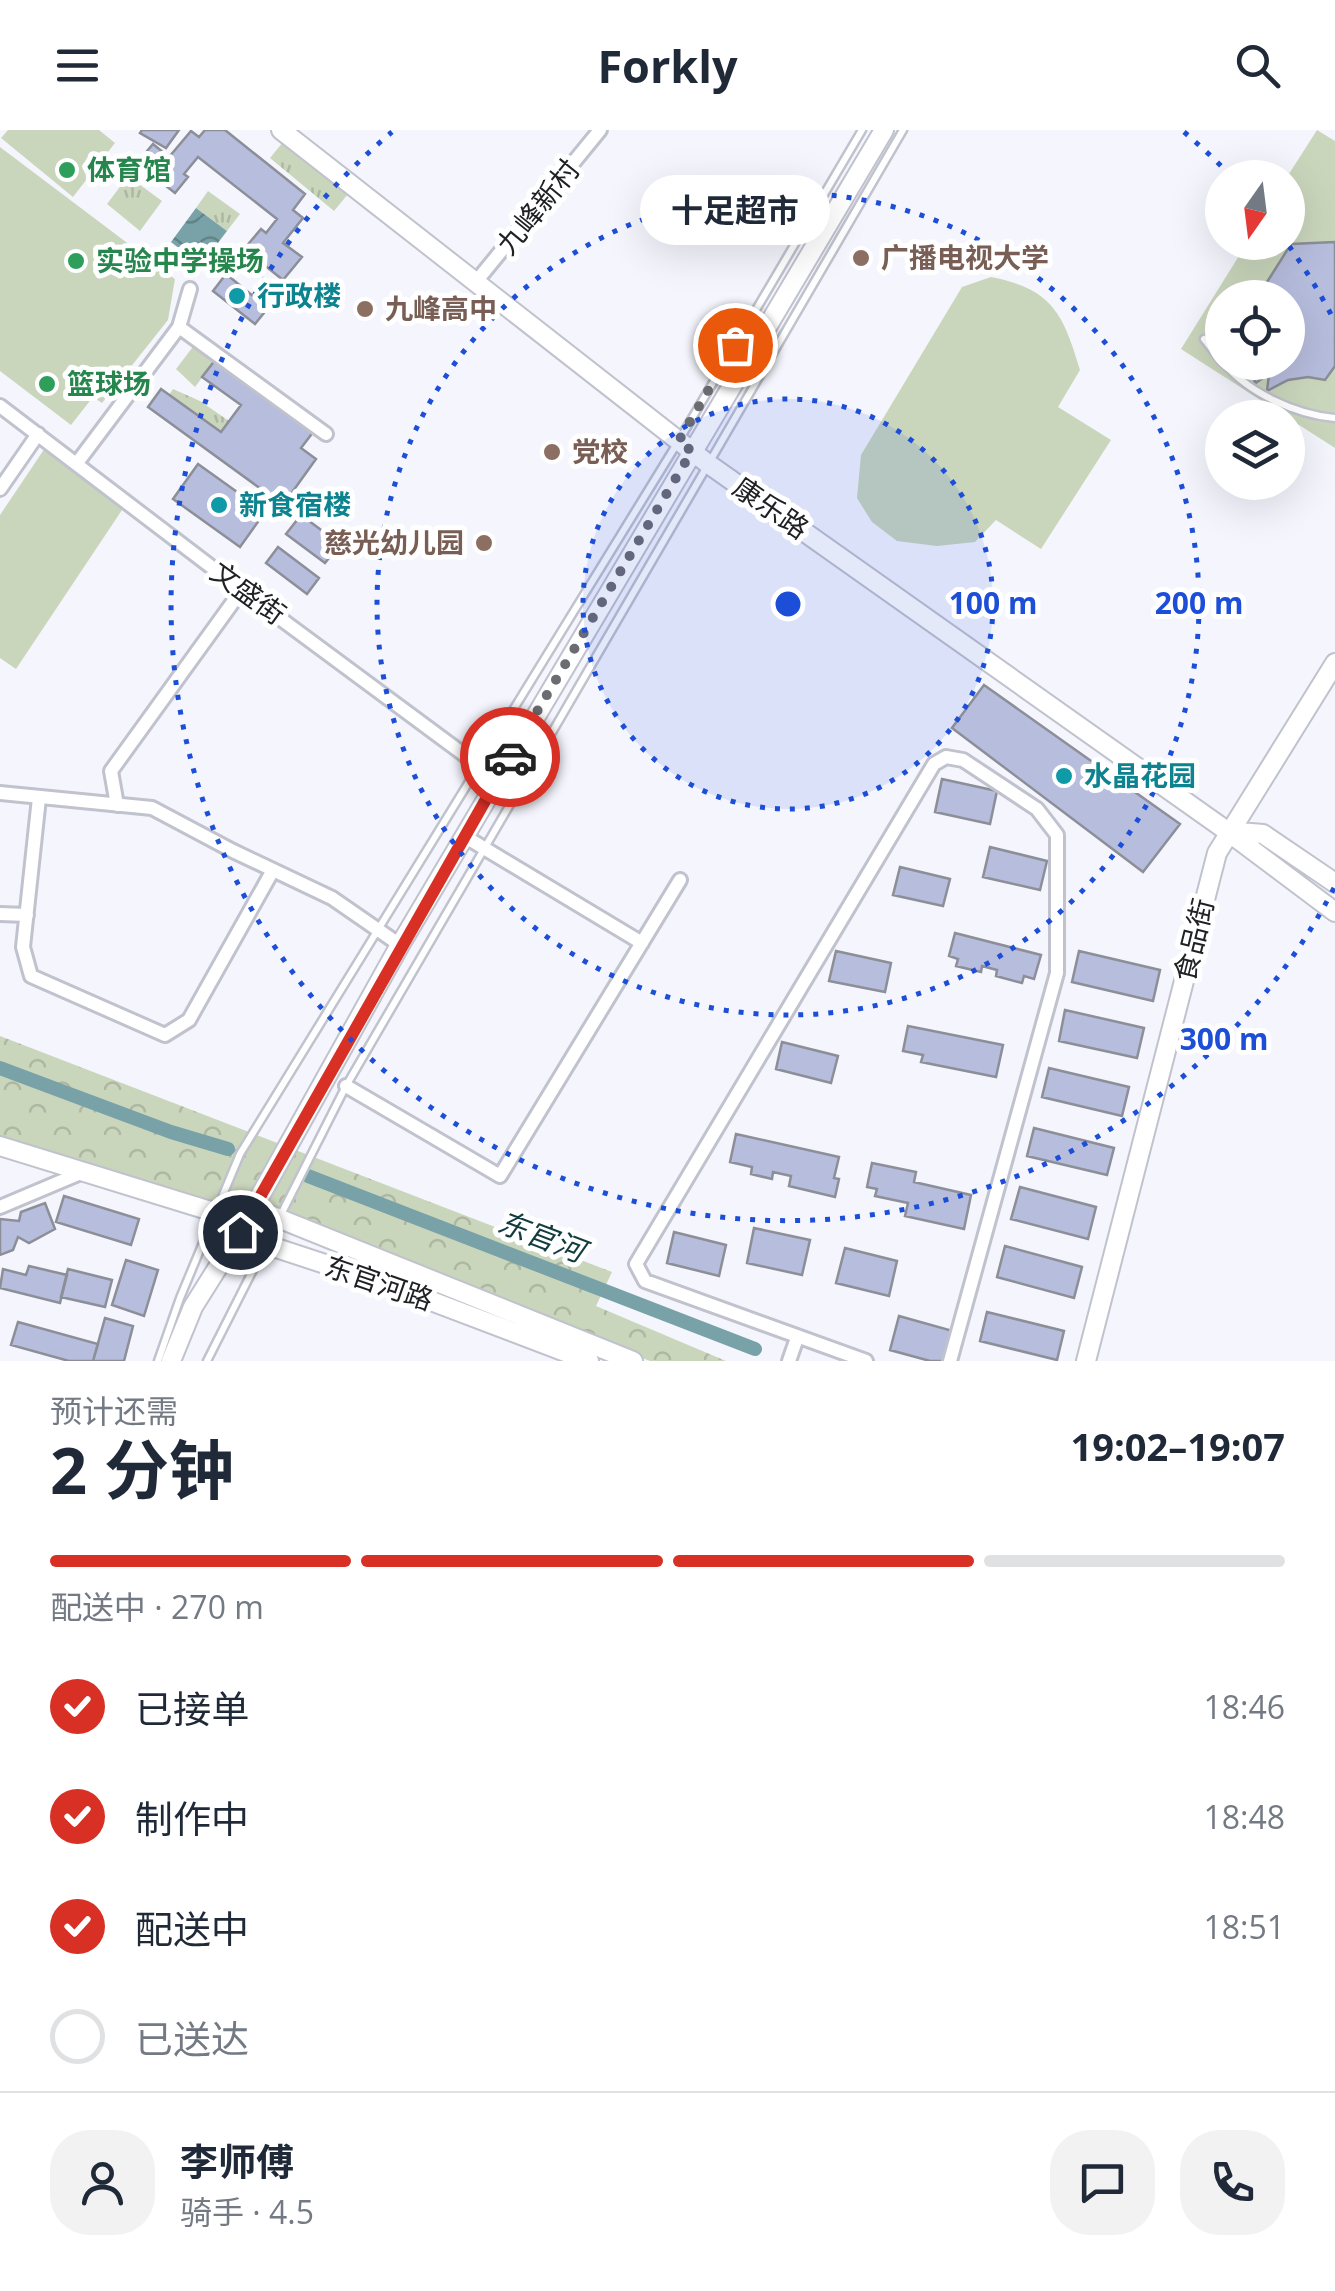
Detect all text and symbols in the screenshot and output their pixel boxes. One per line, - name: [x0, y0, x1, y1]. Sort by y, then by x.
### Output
- text: Forkly: [597, 35, 738, 96]
- icon: menu: [50, 38, 105, 93]
- icon: search: [1230, 38, 1285, 93]
- place label: 体育馆: [87, 150, 171, 188]
- street label: 九峰新村: [487, 151, 587, 262]
- marker: 体育馆: [56, 159, 78, 181]
- north arrow: [1205, 160, 1305, 260]
- map controls: [1205, 160, 1305, 500]
- callout: 十足超市: [640, 175, 830, 245]
- text: 十足超市: [671, 188, 799, 231]
- place label: 广播电视大学: [881, 238, 1049, 276]
- place label: 实验中学操场: [96, 241, 264, 279]
- marker: 广播电视大学: [850, 247, 872, 269]
- marker: 实验中学操场: [65, 250, 87, 272]
- place label: 行政楼: [257, 276, 341, 314]
- button: locate: [1205, 280, 1305, 380]
- marker: 行政楼: [226, 285, 248, 307]
- place label: 九峰高中: [385, 289, 497, 327]
- marker: 九峰高中: [354, 298, 376, 320]
- pin: [693, 303, 778, 388]
- icon: bag: [708, 318, 763, 373]
- place label: 篮球场: [67, 364, 151, 402]
- marker: 篮球场: [36, 373, 58, 395]
- button: layers: [1205, 400, 1305, 500]
- place label: 党校: [572, 432, 628, 470]
- marker: 党校: [541, 441, 563, 463]
- street label: 康乐路: [726, 468, 817, 547]
- place label: 新食宿楼: [239, 485, 351, 523]
- marker: 新食宿楼: [208, 494, 230, 516]
- place label: 慈光幼儿园: [324, 523, 464, 561]
- marker: 慈光幼儿园: [473, 532, 495, 554]
- street label: 文盛街: [203, 552, 294, 632]
- text: 100 m: [949, 582, 1037, 623]
- text: 200 m: [1155, 582, 1243, 623]
- centre of rings: [770, 586, 806, 622]
- courier: [460, 707, 560, 807]
- icon: car: [483, 730, 538, 785]
- place label: 水晶花园: [1084, 756, 1196, 794]
- marker: 水晶花园: [1053, 765, 1075, 787]
- street label: 食品街: [1164, 894, 1222, 985]
- text: 300 m: [1180, 1018, 1268, 1059]
- pin: [198, 1190, 283, 1275]
- water label: 东官河: [492, 1200, 596, 1273]
- icon: home: [213, 1205, 268, 1260]
- street label: 东官河路: [320, 1246, 438, 1318]
- text: 预计还需: [50, 1389, 178, 1432]
- text: 19:02–19:07: [1071, 1420, 1285, 1472]
- text: 2 分钟: [50, 1425, 234, 1513]
- text: 配送中 · 270 m: [50, 1585, 264, 1628]
- icon: check: [50, 1679, 105, 1734]
- text: 已接单: [135, 1682, 249, 1734]
- text: 18:46: [1203, 1685, 1285, 1728]
- icon: check: [50, 1789, 105, 1844]
- text: 制作中: [135, 1792, 249, 1844]
- text: 18:48: [1203, 1795, 1285, 1838]
- icon: check: [50, 1899, 105, 1954]
- text: 配送中: [135, 1902, 249, 1954]
- text: 18:51: [1203, 1905, 1285, 1948]
- text: 已送达: [135, 2012, 249, 2064]
- button: person: [50, 2130, 155, 2235]
- button: chat: [1050, 2130, 1155, 2235]
- button: phone: [1180, 2130, 1285, 2235]
- text: 李师傅: [180, 2135, 294, 2187]
- text: 骑手 · 4.5: [180, 2190, 314, 2233]

